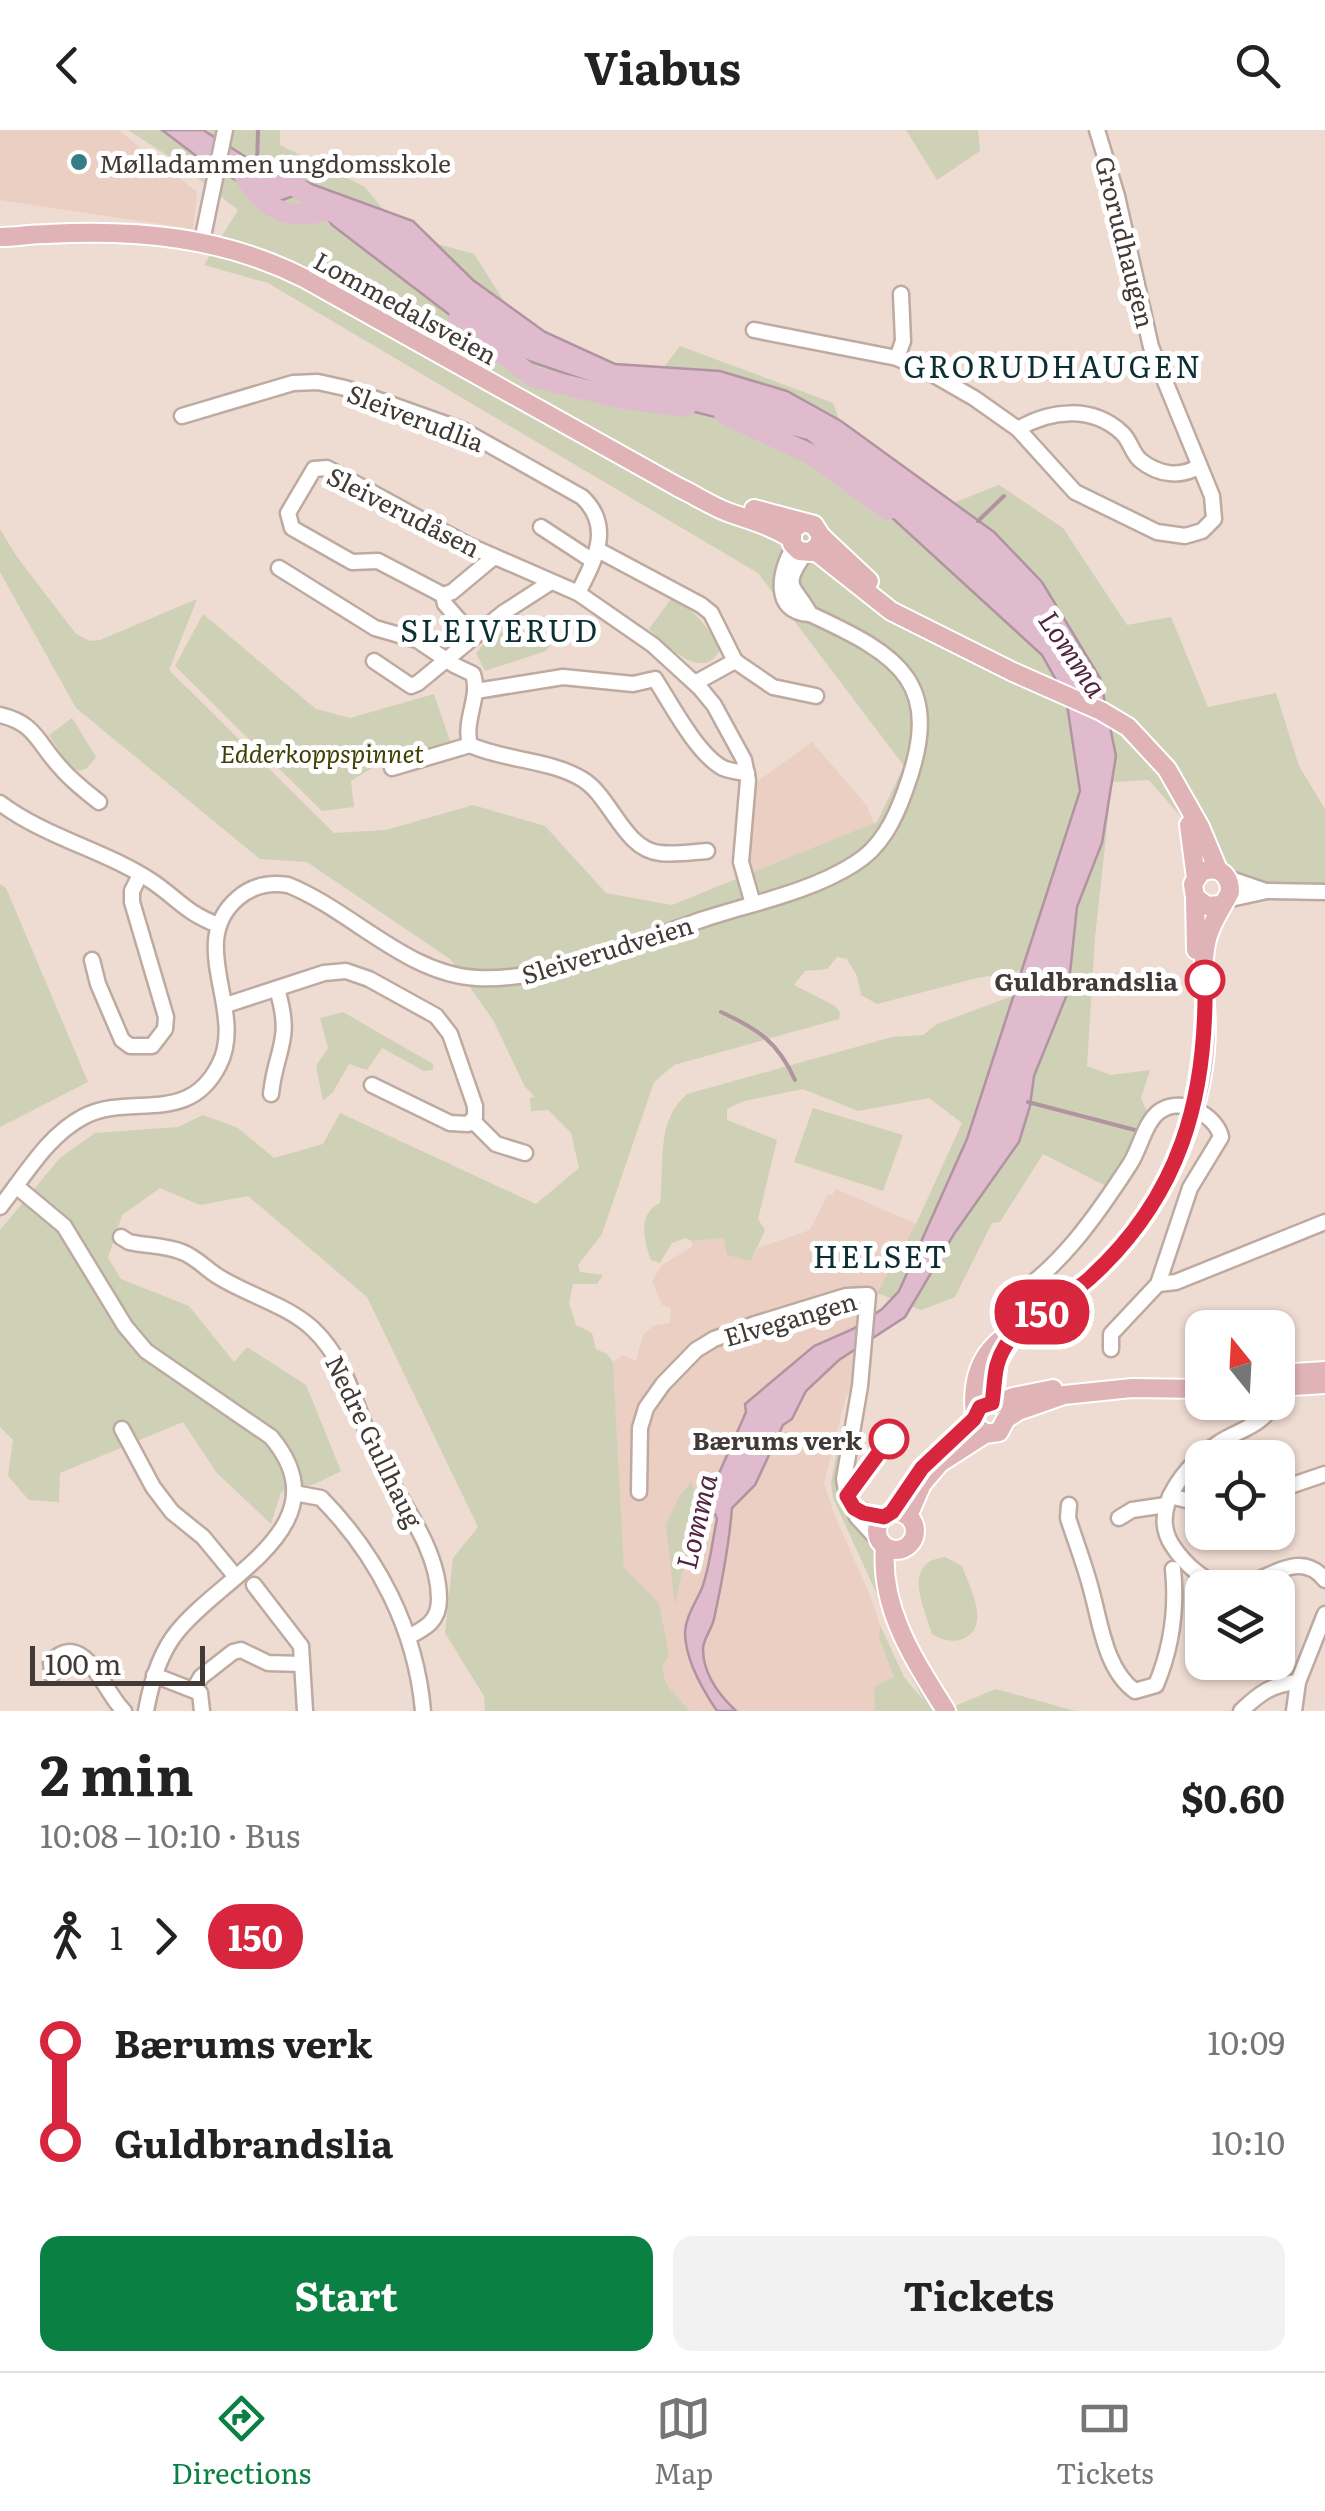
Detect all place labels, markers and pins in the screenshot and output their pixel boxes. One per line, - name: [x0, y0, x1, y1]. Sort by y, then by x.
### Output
- place label: Mølladammen ungdomsskole: [99, 144, 451, 181]
- marker: Mølladammen ungdomsskole: [68, 151, 90, 173]
- marker: Guldbrandslia: [1186, 961, 1224, 999]
- place label: Guldbrandslia: [994, 962, 1179, 999]
- marker: Bærums verk: [870, 1420, 908, 1458]
- place label: Bærums verk: [692, 1421, 862, 1458]

